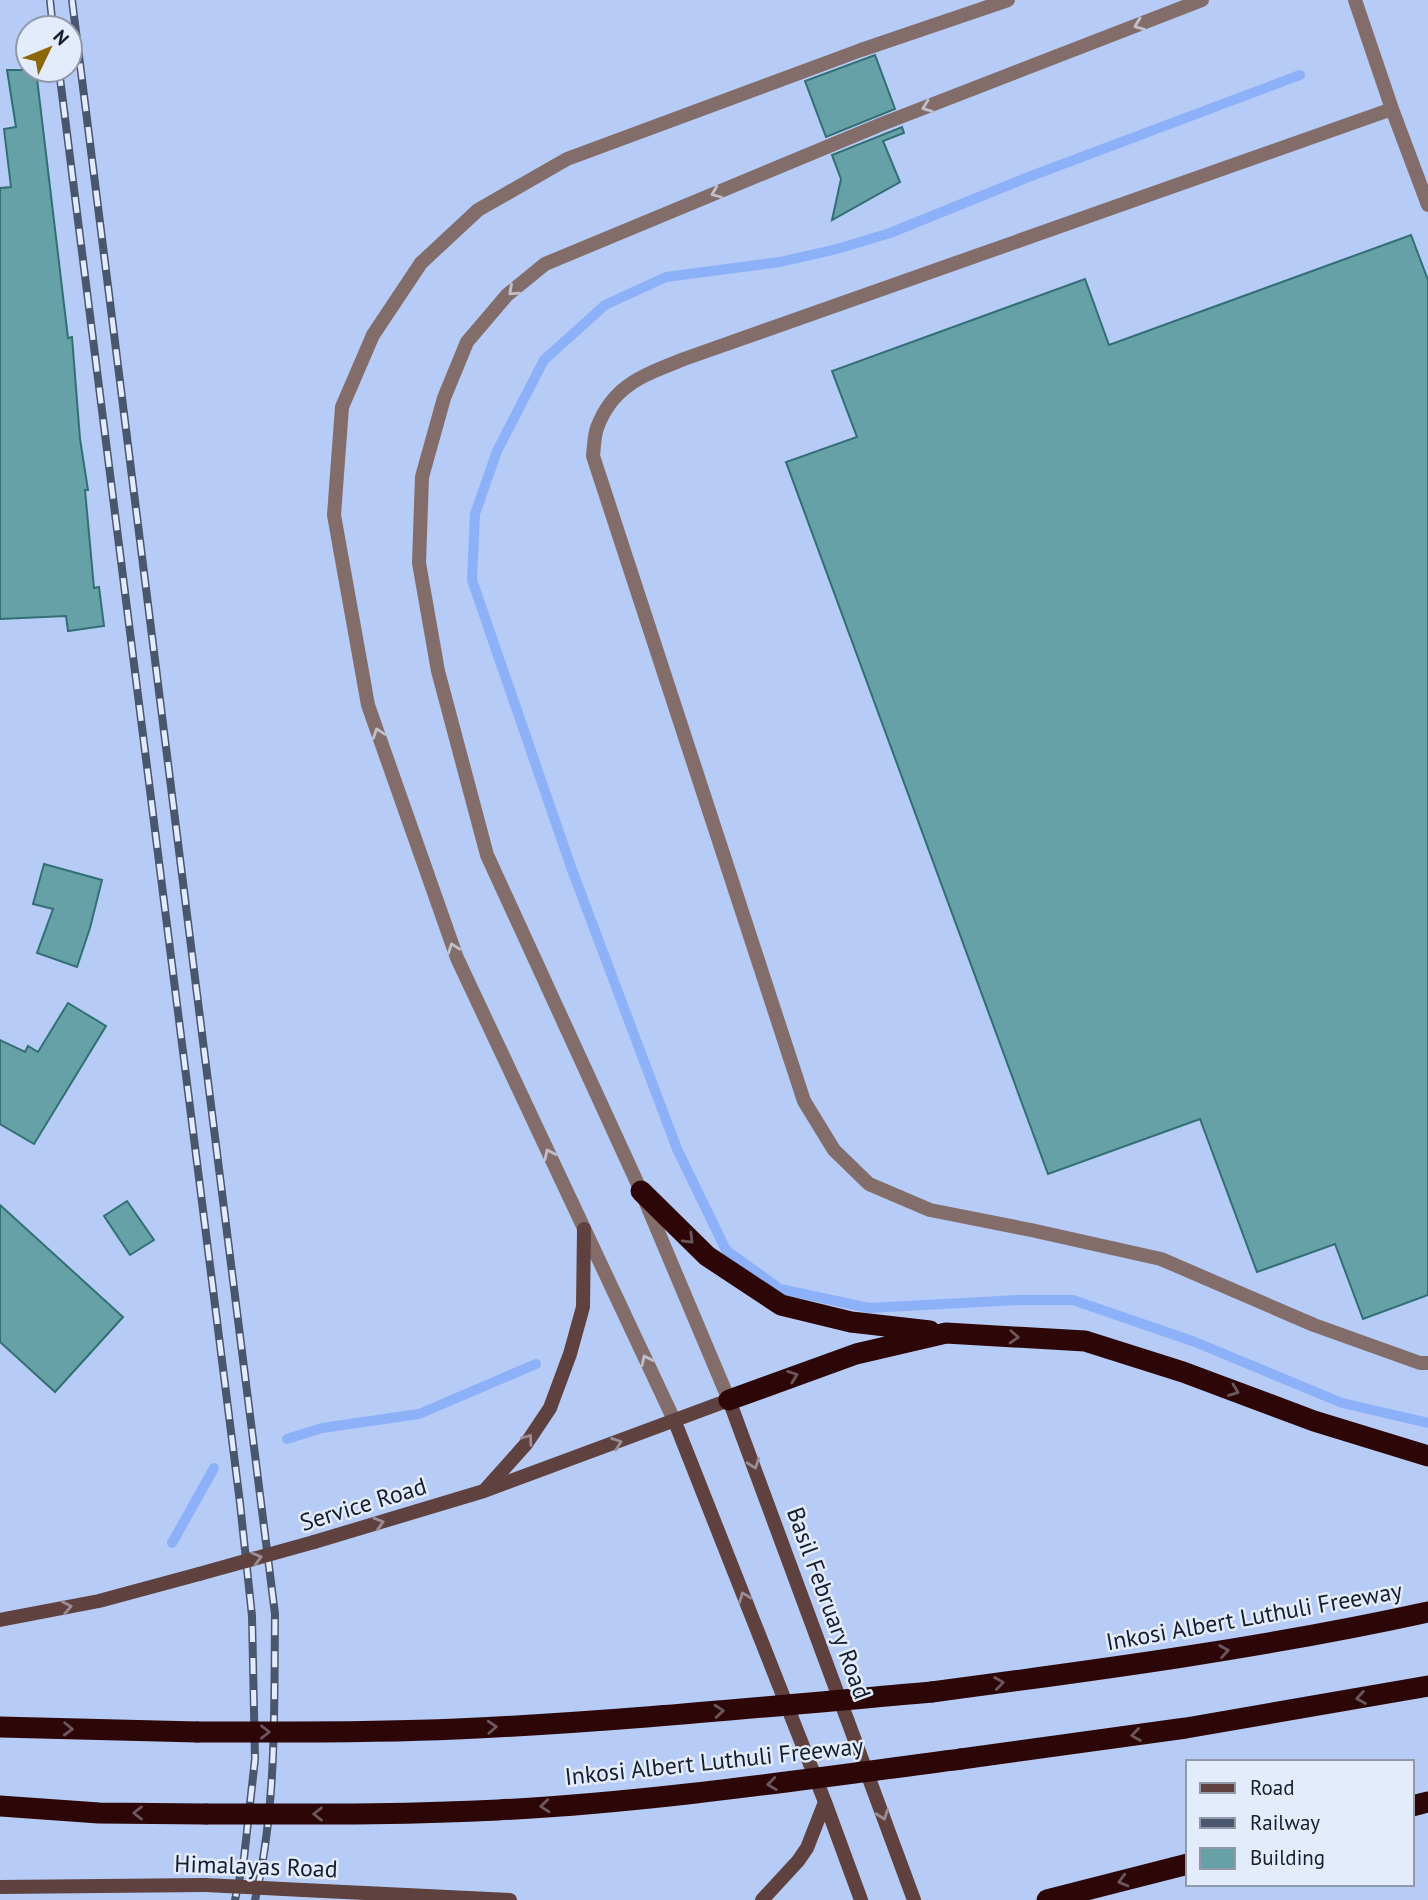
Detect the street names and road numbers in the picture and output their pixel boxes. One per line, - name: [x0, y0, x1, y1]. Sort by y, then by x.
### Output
- street label: Service Road: [296, 1470, 430, 1538]
- street label: Basil February Road: [780, 1503, 878, 1703]
- street label: Inkosi Albert Luthuli Freeway: [1104, 1575, 1404, 1657]
- street label: Inkosi Albert Luthuli Freeway: [563, 1730, 865, 1792]
- street label: Himalayas Road: [174, 1848, 338, 1884]

